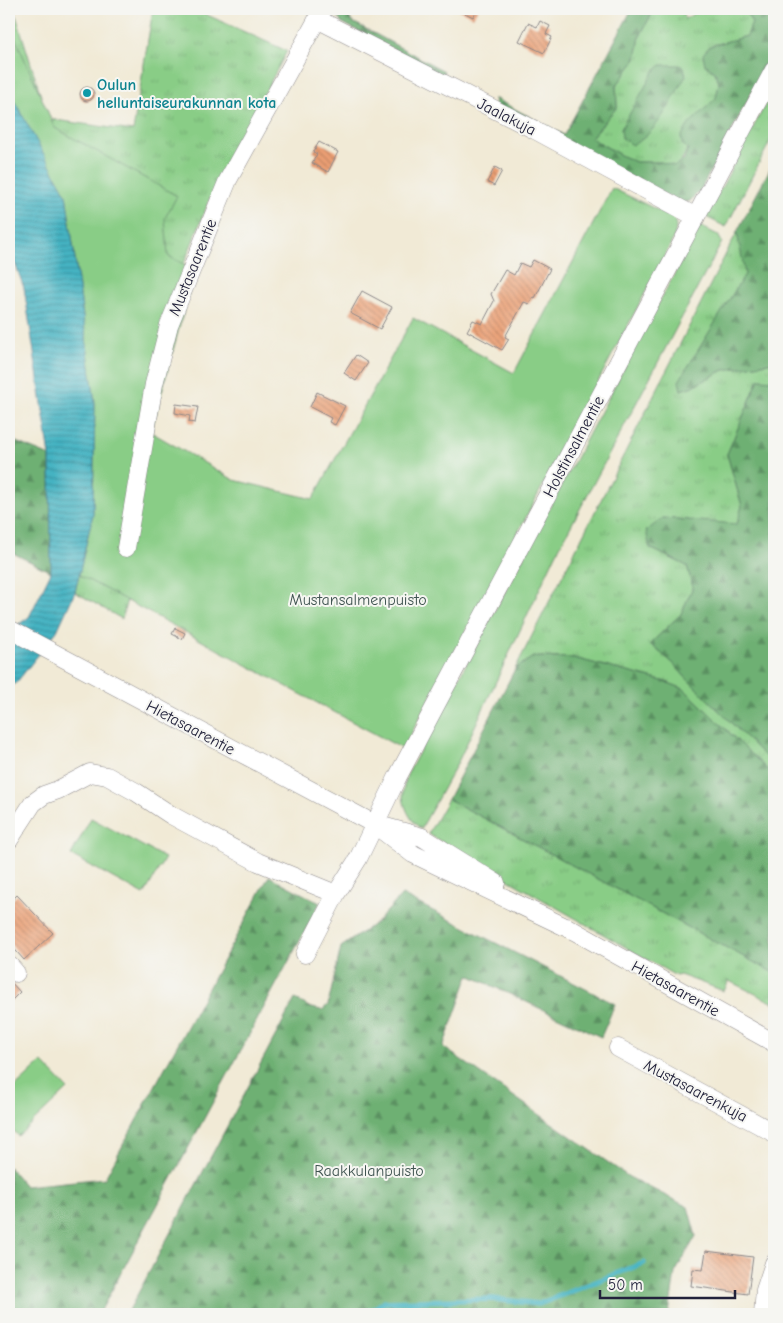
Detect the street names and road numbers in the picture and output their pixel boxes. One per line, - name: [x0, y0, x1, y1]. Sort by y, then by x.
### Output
- street label: Jaalakuja: [474, 94, 539, 139]
- street label: Mustasaarentie: [165, 216, 221, 318]
- street label: Holstinsalmentie: [540, 393, 608, 500]
- street label: Hietasaarentie: [143, 697, 238, 759]
- street label: Hietasaarentie: [628, 957, 723, 1020]
- street label: Mustasaarenkuja: [641, 1056, 750, 1126]

